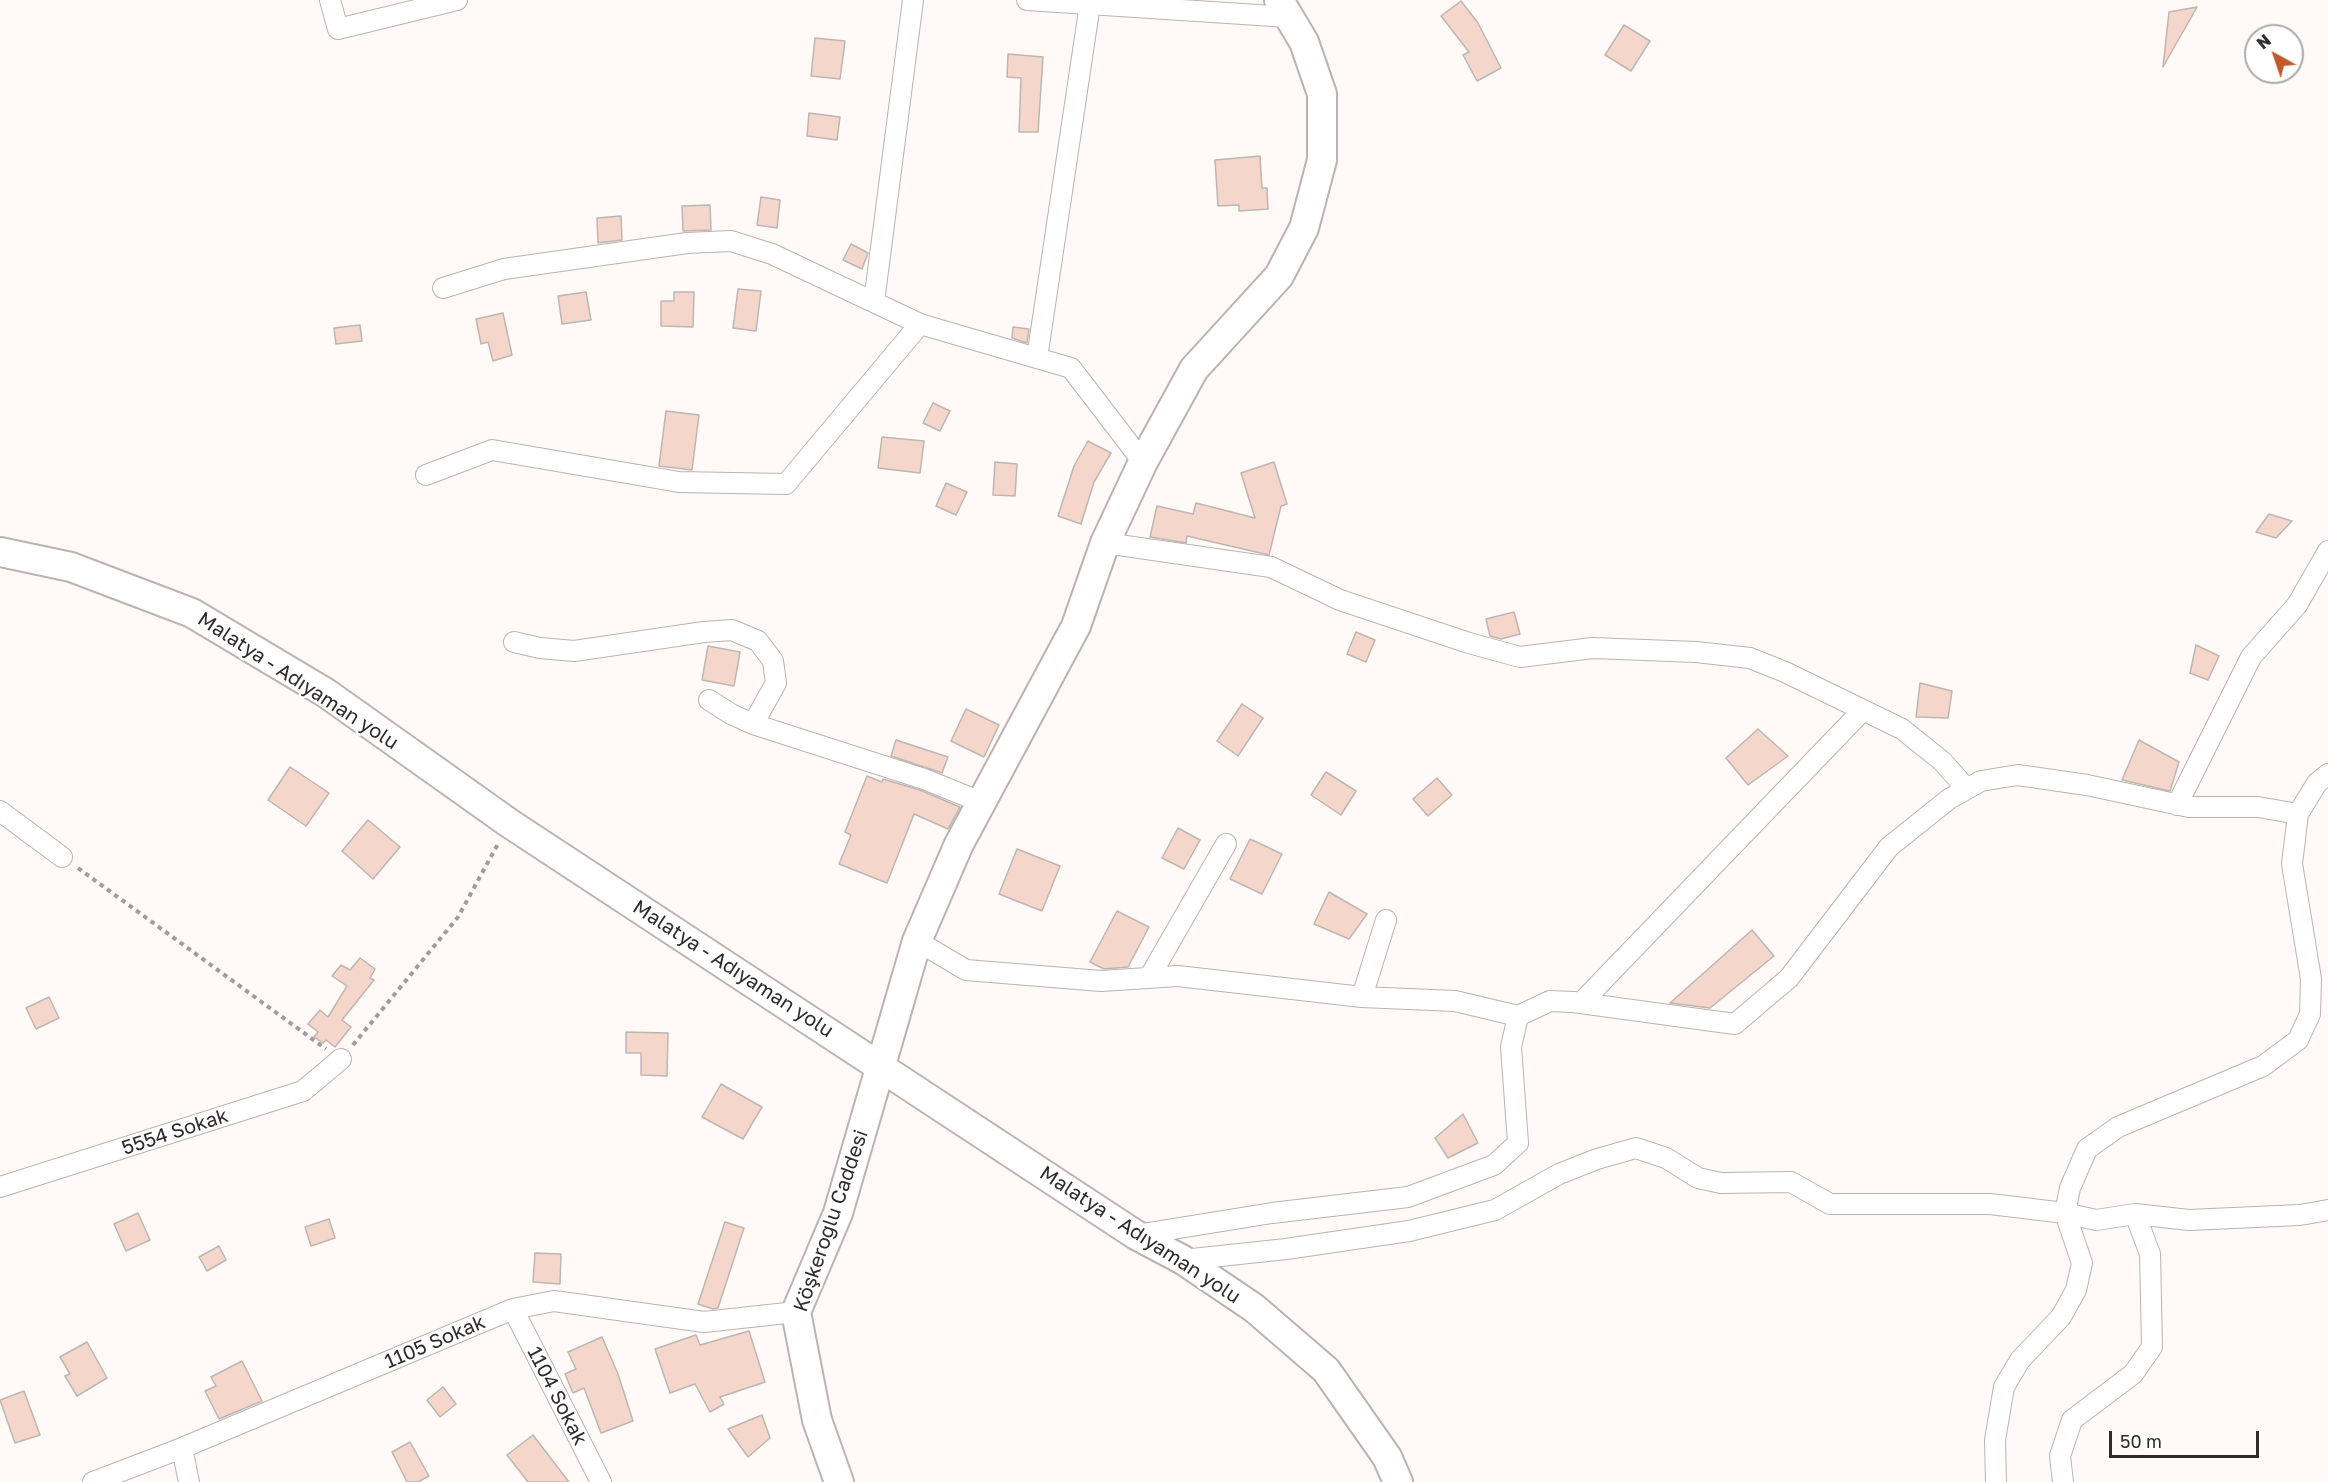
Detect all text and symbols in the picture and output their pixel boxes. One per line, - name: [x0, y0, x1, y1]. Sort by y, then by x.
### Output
- north arrow: [2244, 24, 2304, 84]
- text: N: [2253, 30, 2275, 53]
- street label: Malatya - Adıyaman yolu: [193, 607, 403, 755]
- street label: Malatya - Adıyaman yolu: [628, 895, 838, 1043]
- street label: 5554 Sokak: [119, 1104, 231, 1160]
- street label: Köşkeroğlu Caddesi: [789, 1127, 873, 1315]
- street label: Malatya - Adıyaman yolu: [1035, 1161, 1245, 1309]
- street label: 1105 Sokak: [381, 1310, 489, 1374]
- street label: 1104 Sokak: [522, 1343, 592, 1449]
- scale bar: [2112, 1419, 2262, 1457]
- text: 50 m: [2120, 1430, 2162, 1452]

